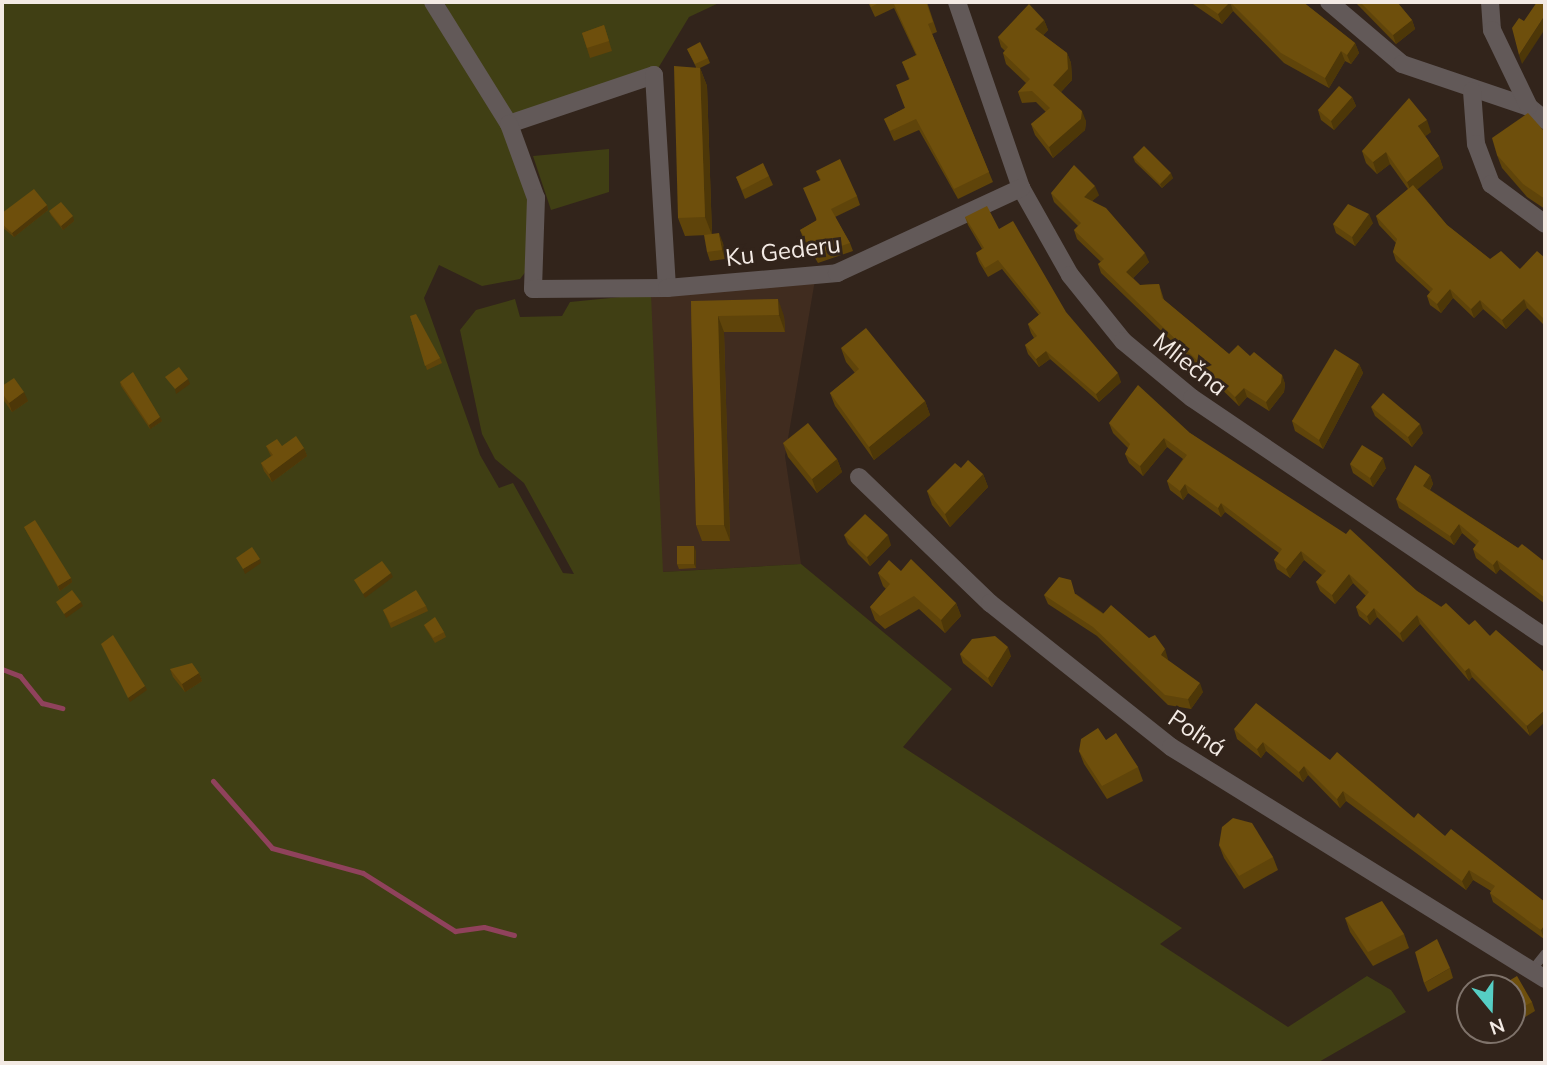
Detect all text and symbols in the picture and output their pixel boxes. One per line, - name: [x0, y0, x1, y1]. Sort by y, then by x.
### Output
- street label: Ku Gederu: [724, 230, 842, 272]
- street label: Mliečna: [1147, 326, 1233, 402]
- street label: Poľná: [1163, 703, 1231, 763]
- north arrow: [1456, 974, 1526, 1044]
- text: N: [1486, 1013, 1508, 1041]

